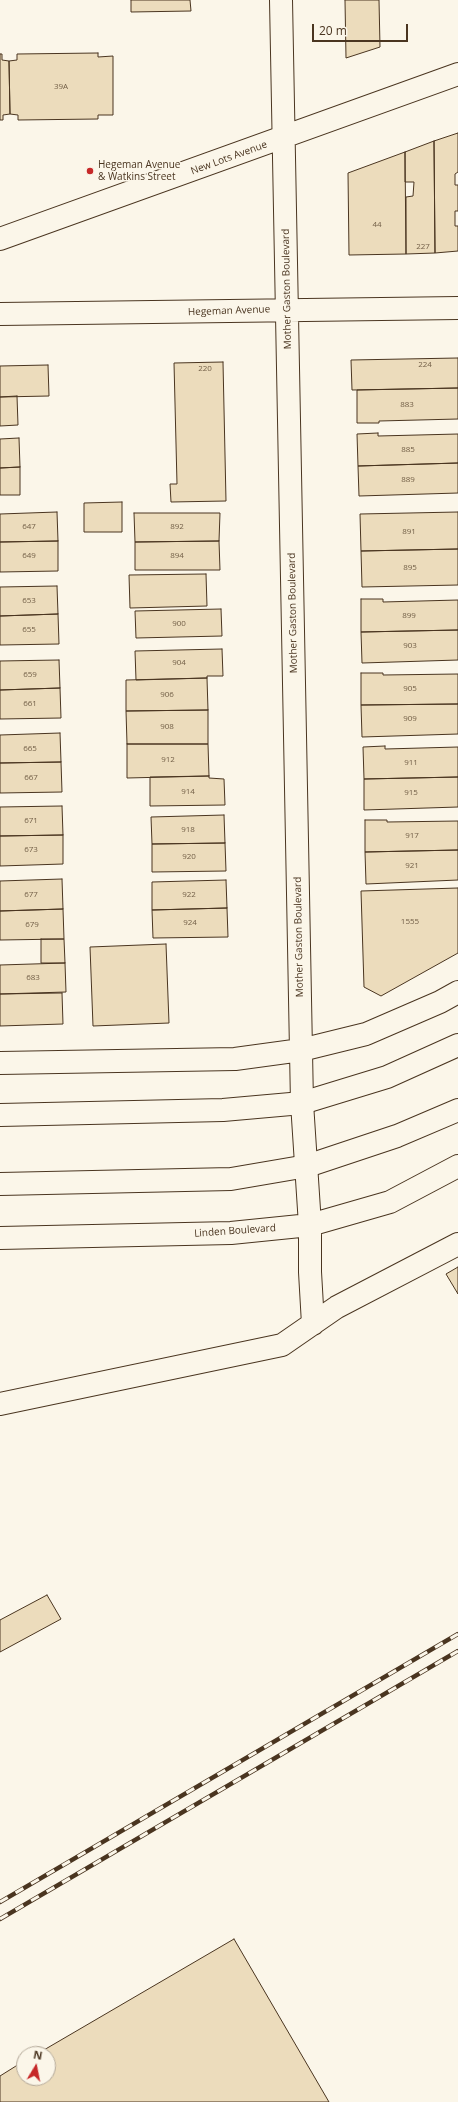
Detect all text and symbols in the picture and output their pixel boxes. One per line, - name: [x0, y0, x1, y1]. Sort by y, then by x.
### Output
- scale bar: [314, 16, 410, 42]
- text: 20 m: [319, 22, 347, 39]
- house number: 39A: [54, 82, 68, 92]
- street label: New Lots Avenue: [189, 139, 269, 177]
- place label: Hegeman Avenue & Watkins Street: [98, 159, 180, 182]
- marker: Hegeman Avenue & Watkins Street: [85, 166, 95, 176]
- house number: 44: [372, 220, 382, 230]
- street label: Mother Gaston Boulevard: [280, 229, 294, 349]
- house number: 227: [416, 242, 430, 252]
- street label: Hegeman Avenue: [188, 304, 270, 318]
- house number: 224: [418, 360, 432, 370]
- house number: 220: [198, 364, 212, 374]
- house number: 883: [400, 400, 414, 410]
- house number: 885: [401, 445, 415, 455]
- house number: 889: [401, 475, 415, 485]
- house number: 647: [22, 522, 36, 532]
- house number: 892: [170, 522, 184, 532]
- house number: 891: [402, 527, 416, 537]
- house number: 649: [22, 551, 36, 561]
- house number: 894: [170, 551, 184, 561]
- street label: Mother Gaston Boulevard: [286, 553, 300, 673]
- house number: 895: [403, 563, 417, 573]
- house number: 653: [22, 596, 36, 606]
- house number: 899: [402, 611, 416, 621]
- house number: 900: [172, 619, 186, 629]
- house number: 655: [22, 625, 36, 635]
- house number: 903: [403, 641, 417, 651]
- house number: 904: [172, 658, 186, 668]
- house number: 659: [23, 670, 37, 680]
- house number: 905: [403, 684, 417, 694]
- house number: 906: [160, 690, 174, 700]
- house number: 661: [23, 699, 37, 709]
- house number: 909: [403, 714, 417, 724]
- house number: 908: [160, 722, 174, 732]
- house number: 665: [23, 744, 37, 754]
- house number: 912: [161, 755, 175, 765]
- house number: 911: [404, 758, 418, 768]
- house number: 667: [24, 773, 38, 783]
- house number: 914: [181, 787, 195, 797]
- house number: 915: [404, 788, 418, 798]
- house number: 671: [24, 816, 38, 826]
- house number: 918: [181, 825, 195, 835]
- house number: 917: [405, 831, 419, 841]
- house number: 673: [24, 845, 38, 855]
- house number: 920: [182, 852, 196, 862]
- house number: 921: [405, 861, 419, 871]
- street label: Mother Gaston Boulevard: [292, 877, 306, 997]
- house number: 677: [24, 890, 38, 900]
- house number: 922: [182, 890, 196, 900]
- house number: 1555: [401, 917, 419, 927]
- house number: 924: [183, 918, 197, 928]
- house number: 679: [25, 920, 39, 930]
- house number: 683: [26, 973, 40, 983]
- street label: Linden Boulevard: [194, 1222, 276, 1240]
- north arrow: [16, 2046, 56, 2086]
- text: N: [32, 2047, 44, 2063]

